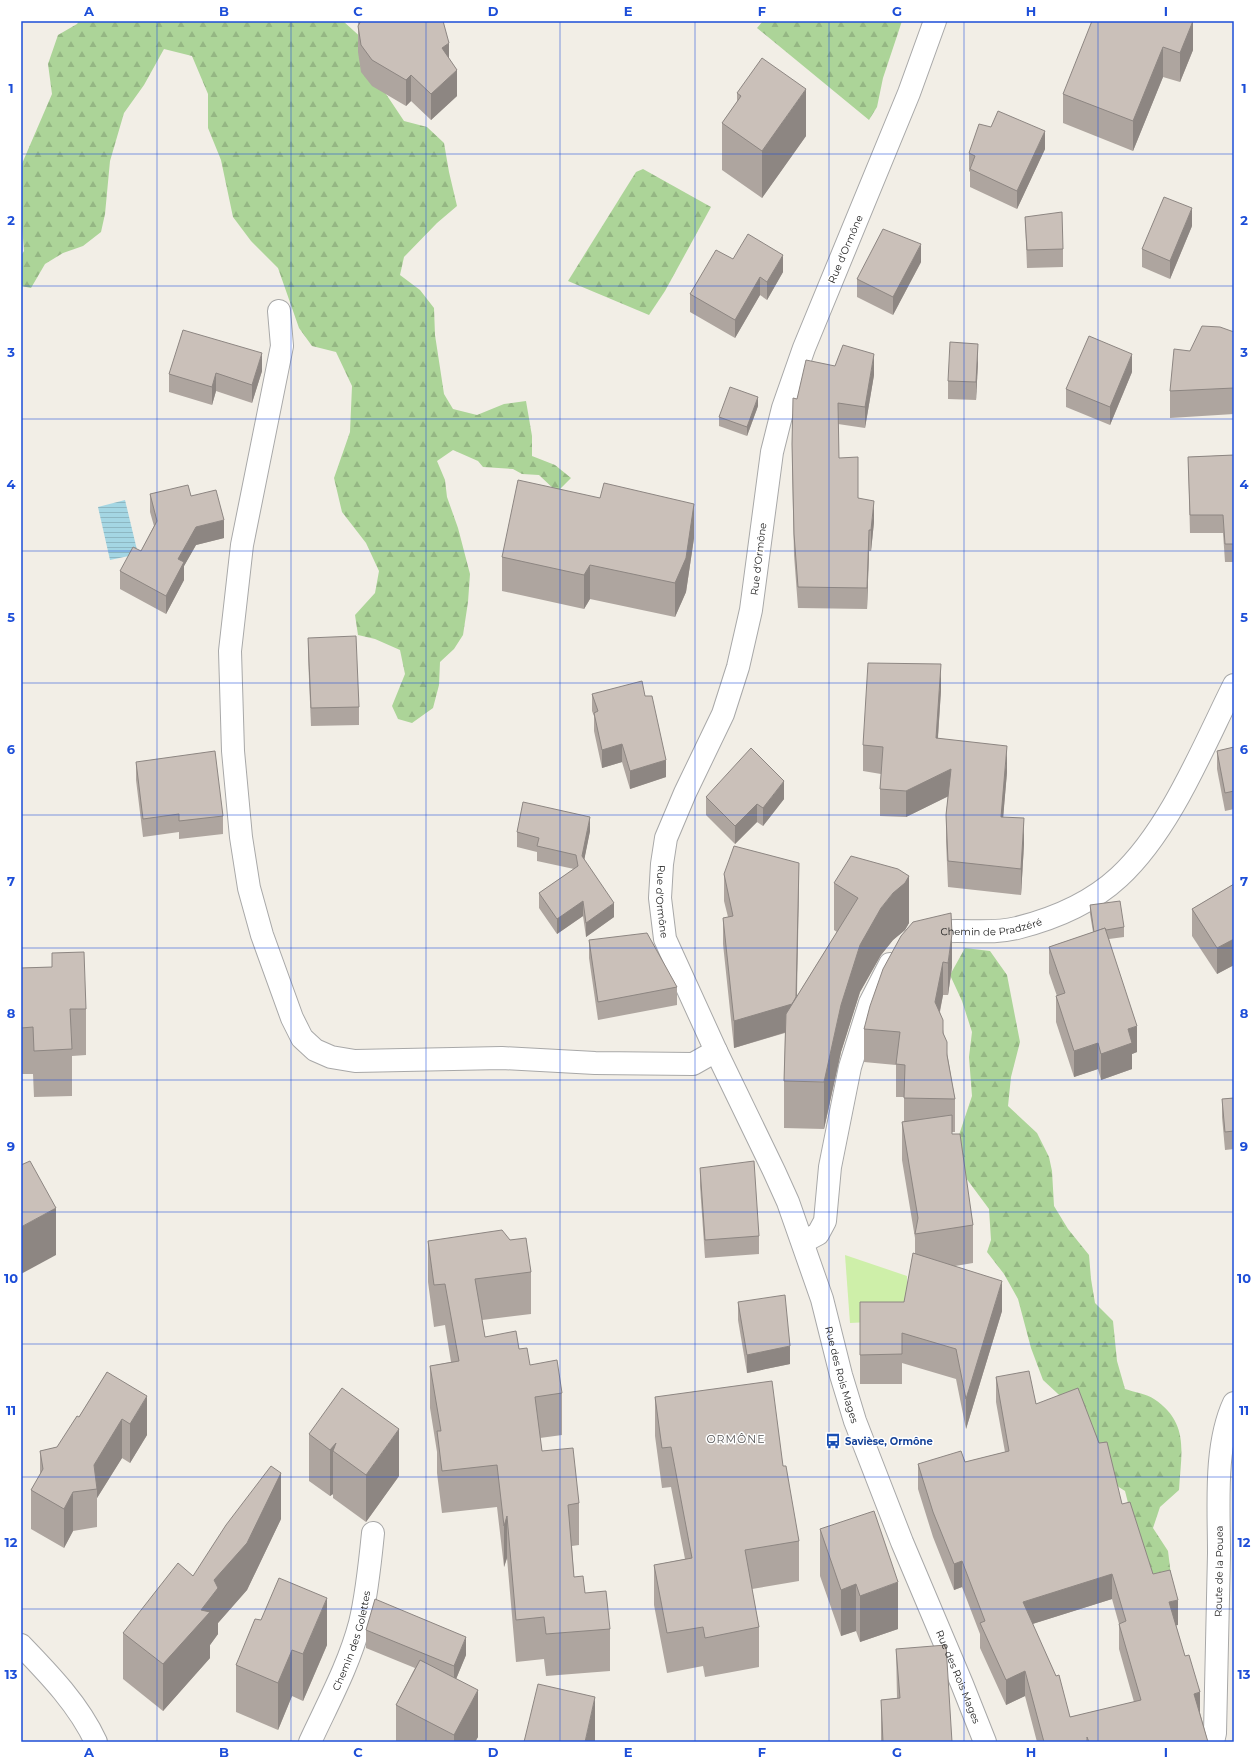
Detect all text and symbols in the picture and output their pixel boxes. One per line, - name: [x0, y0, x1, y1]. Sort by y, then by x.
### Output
- text: A: [83, 3, 95, 19]
- text: B: [219, 3, 229, 19]
- text: C: [353, 3, 363, 19]
- text: D: [488, 3, 499, 19]
- text: E: [624, 3, 633, 19]
- text: F: [758, 3, 766, 19]
- text: G: [892, 3, 902, 19]
- text: H: [1026, 3, 1036, 19]
- text: I: [1164, 3, 1168, 19]
- text: 1: [8, 80, 14, 96]
- text: 1: [1241, 80, 1247, 96]
- text: 2: [7, 212, 15, 228]
- text: 2: [1240, 212, 1248, 228]
- street label: Rue d'Ormône: [825, 213, 866, 285]
- text: 3: [6, 344, 15, 360]
- text: 3: [1239, 344, 1248, 360]
- text: 4: [7, 476, 16, 492]
- text: 4: [1240, 476, 1249, 492]
- street label: Rue d'Ormône: [748, 522, 769, 596]
- text: 5: [7, 609, 15, 625]
- text: 5: [1240, 609, 1248, 625]
- text: 6: [7, 741, 16, 757]
- text: 6: [1240, 741, 1249, 757]
- street label: Rue d'Ormône: [653, 865, 671, 939]
- text: 7: [7, 873, 15, 889]
- text: 7: [1240, 873, 1248, 889]
- street label: Chemin de Pradzéré: [940, 915, 1044, 939]
- text: 8: [7, 1005, 16, 1021]
- text: 8: [1240, 1005, 1249, 1021]
- text: 9: [7, 1138, 15, 1154]
- text: 9: [1240, 1138, 1248, 1154]
- text: 10: [4, 1270, 18, 1286]
- text: 10: [1237, 1270, 1251, 1286]
- street label: Rue des Rois Mages: [822, 1325, 861, 1425]
- text: 11: [6, 1402, 16, 1418]
- text: 11: [1239, 1402, 1249, 1418]
- district label: ORMÔNE: [706, 1432, 766, 1446]
- bus stop icon: Savièse, Ormône: [824, 1432, 842, 1450]
- place label: Savièse, Ormône: [845, 1435, 933, 1448]
- street label: Route de la Pouea: [1212, 1526, 1226, 1617]
- text: 12: [5, 1534, 18, 1550]
- text: 12: [1238, 1534, 1251, 1550]
- street label: Chemin des Golettes: [329, 1590, 373, 1693]
- street label: Rue des Rois Mages: [933, 1628, 983, 1726]
- text: 13: [5, 1666, 18, 1682]
- text: 13: [1238, 1666, 1251, 1682]
- text: A: [83, 1744, 95, 1760]
- text: B: [219, 1744, 229, 1760]
- text: C: [353, 1744, 363, 1760]
- text: D: [488, 1744, 499, 1760]
- text: E: [624, 1744, 633, 1760]
- text: F: [758, 1744, 766, 1760]
- text: G: [892, 1744, 902, 1760]
- text: H: [1026, 1744, 1036, 1760]
- text: I: [1164, 1744, 1168, 1760]

